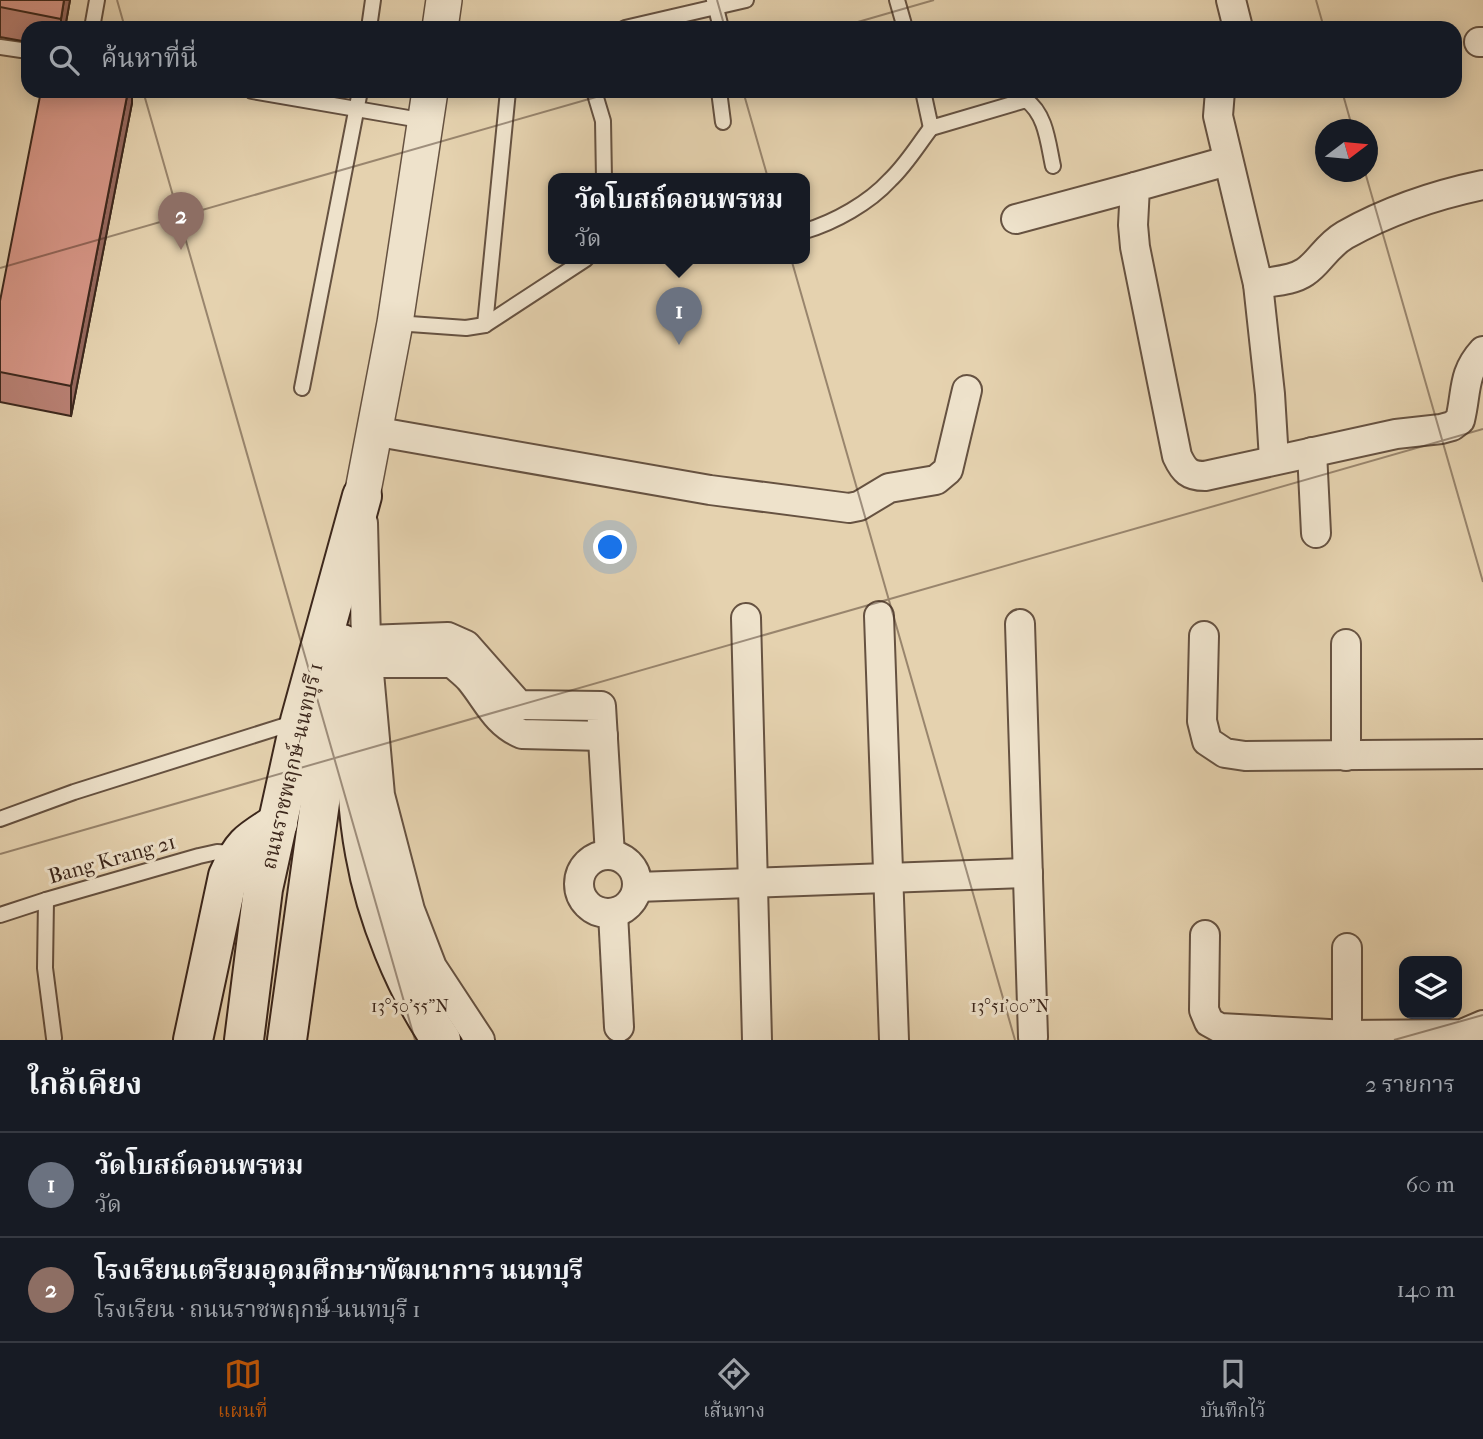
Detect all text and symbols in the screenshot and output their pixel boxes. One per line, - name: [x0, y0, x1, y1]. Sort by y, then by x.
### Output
- search box: [21, 21, 1462, 98]
- icon: search: [45, 41, 83, 79]
- text: ค้นหาที่นี่: [101, 43, 198, 74]
- north arrow: [1315, 119, 1378, 182]
- popup: [548, 173, 810, 264]
- text: วัดโบสถ์ดอนพรหม: [575, 184, 783, 215]
- pin: 2: [158, 192, 204, 250]
- text: วัด: [575, 225, 601, 252]
- pin: 1: [656, 287, 702, 345]
- your location: [593, 530, 627, 564]
- street label: ถนนราชพฤกษ์-นนทบุรี 1: [256, 660, 329, 872]
- street label: Bang Krang 21: [46, 829, 178, 889]
- map controls: [1399, 956, 1462, 1019]
- button: layers: [1399, 956, 1462, 1019]
- text: 13°50'55"N: [371, 996, 449, 1017]
- text: 13°51'00"N: [971, 996, 1050, 1017]
- text: ใกล้เคียง: [28, 1067, 142, 1102]
- text: 2 รายการ: [1365, 1071, 1455, 1098]
- text: วัดโบสถ์ดอนพรหม: [95, 1150, 303, 1181]
- text: 1: [47, 1171, 55, 1198]
- text: 60 m: [1406, 1171, 1455, 1198]
- text: วัด: [95, 1191, 122, 1218]
- text: โรงเรียนเตรียมอุดมศึกษาพัฒนาการ นนทบุรี: [95, 1255, 583, 1286]
- text: 2: [45, 1276, 57, 1303]
- text: 140 m: [1396, 1276, 1455, 1303]
- text: โรงเรียน · ถนนราชพฤกษ์-นนทบุรี 1: [95, 1296, 421, 1323]
- tab: แผนที่: [218, 1355, 268, 1427]
- tab: เส้นทาง: [703, 1355, 765, 1427]
- tab: บันทึกไว้: [1201, 1355, 1265, 1427]

